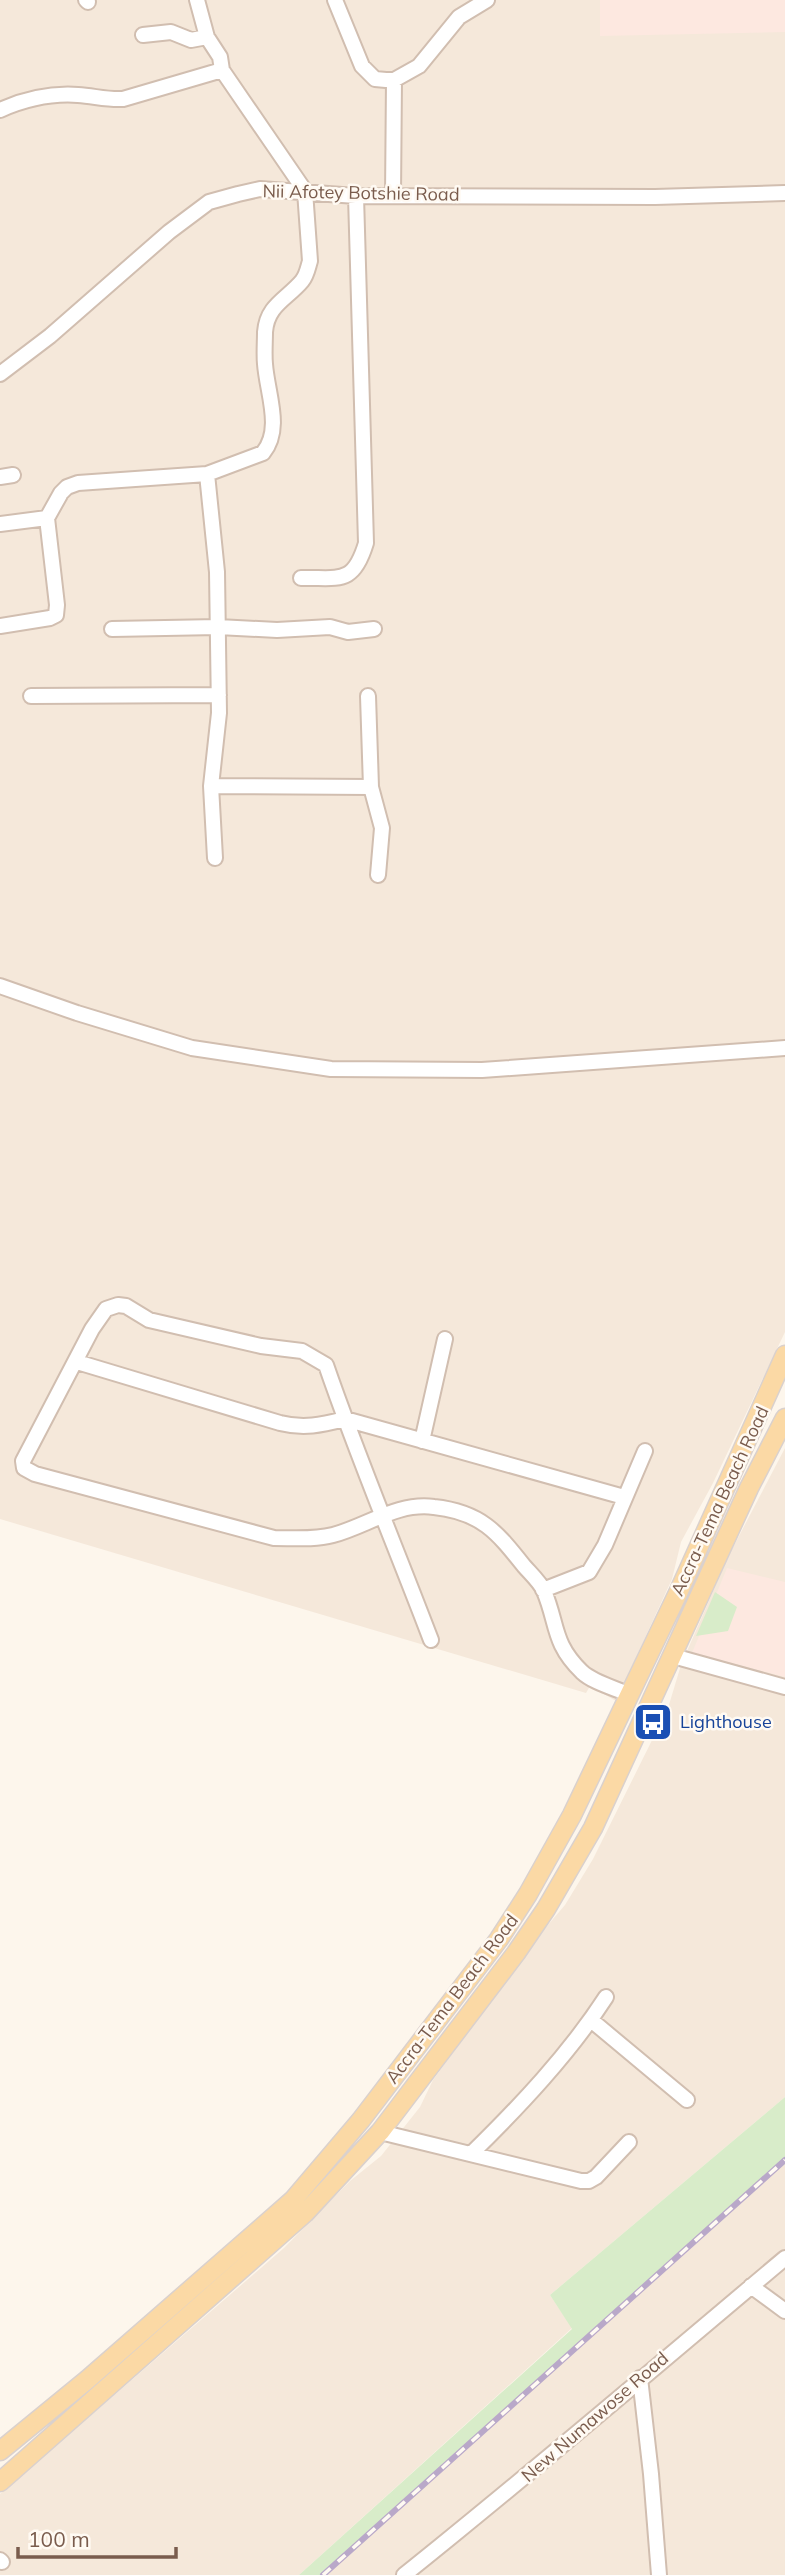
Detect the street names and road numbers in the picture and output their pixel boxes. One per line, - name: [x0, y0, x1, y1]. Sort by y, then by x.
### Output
- street label: Nii Afotey Botshie Road: [262, 179, 460, 206]
- street label: Accra-Tema Beach Road: [665, 1402, 774, 1599]
- street label: Accra-Tema Beach Road: [380, 1909, 523, 2088]
- street label: New Numawose Road: [517, 2347, 673, 2487]

